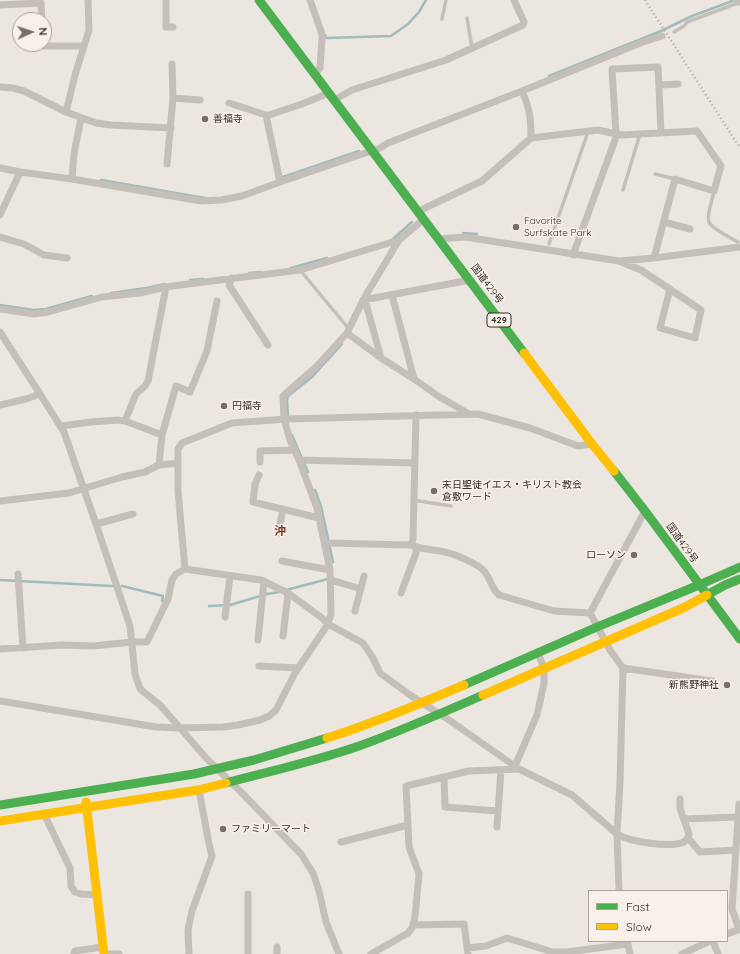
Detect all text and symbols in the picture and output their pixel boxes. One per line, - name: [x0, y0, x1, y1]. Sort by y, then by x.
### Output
- north arrow: [12, 12, 52, 52]
- text: N: [36, 27, 50, 36]
- place label: 善福寺: [213, 113, 243, 125]
- marker: 善福寺: [200, 114, 210, 124]
- place label: Favorite Surfskate Park: [524, 215, 592, 238]
- marker: Favorite Surfskate Park: [511, 222, 521, 232]
- street label: 国道429号: [468, 262, 506, 306]
- road number: 429: [487, 313, 511, 327]
- place label: 円福寺: [232, 400, 262, 412]
- marker: 円福寺: [219, 401, 229, 411]
- place label: 末日聖徒イエス・キリスト教会 倉敷ワード: [442, 479, 582, 502]
- marker: 末日聖徒イエス・キリスト教会 倉敷ワード: [429, 486, 439, 496]
- street label: 国道429号: [664, 521, 700, 565]
- district label: 沖: [274, 524, 286, 538]
- place label: ローソン: [586, 549, 626, 561]
- marker: ローソン: [629, 550, 639, 560]
- place label: 新熊野神社: [669, 679, 719, 691]
- marker: 新熊野神社: [722, 680, 732, 690]
- place label: ファミリーマート: [231, 823, 311, 835]
- marker: ファミリーマート: [218, 824, 228, 834]
- legend: [588, 890, 728, 942]
- text: Fast: [626, 899, 650, 914]
- text: Slow: [626, 919, 652, 934]

